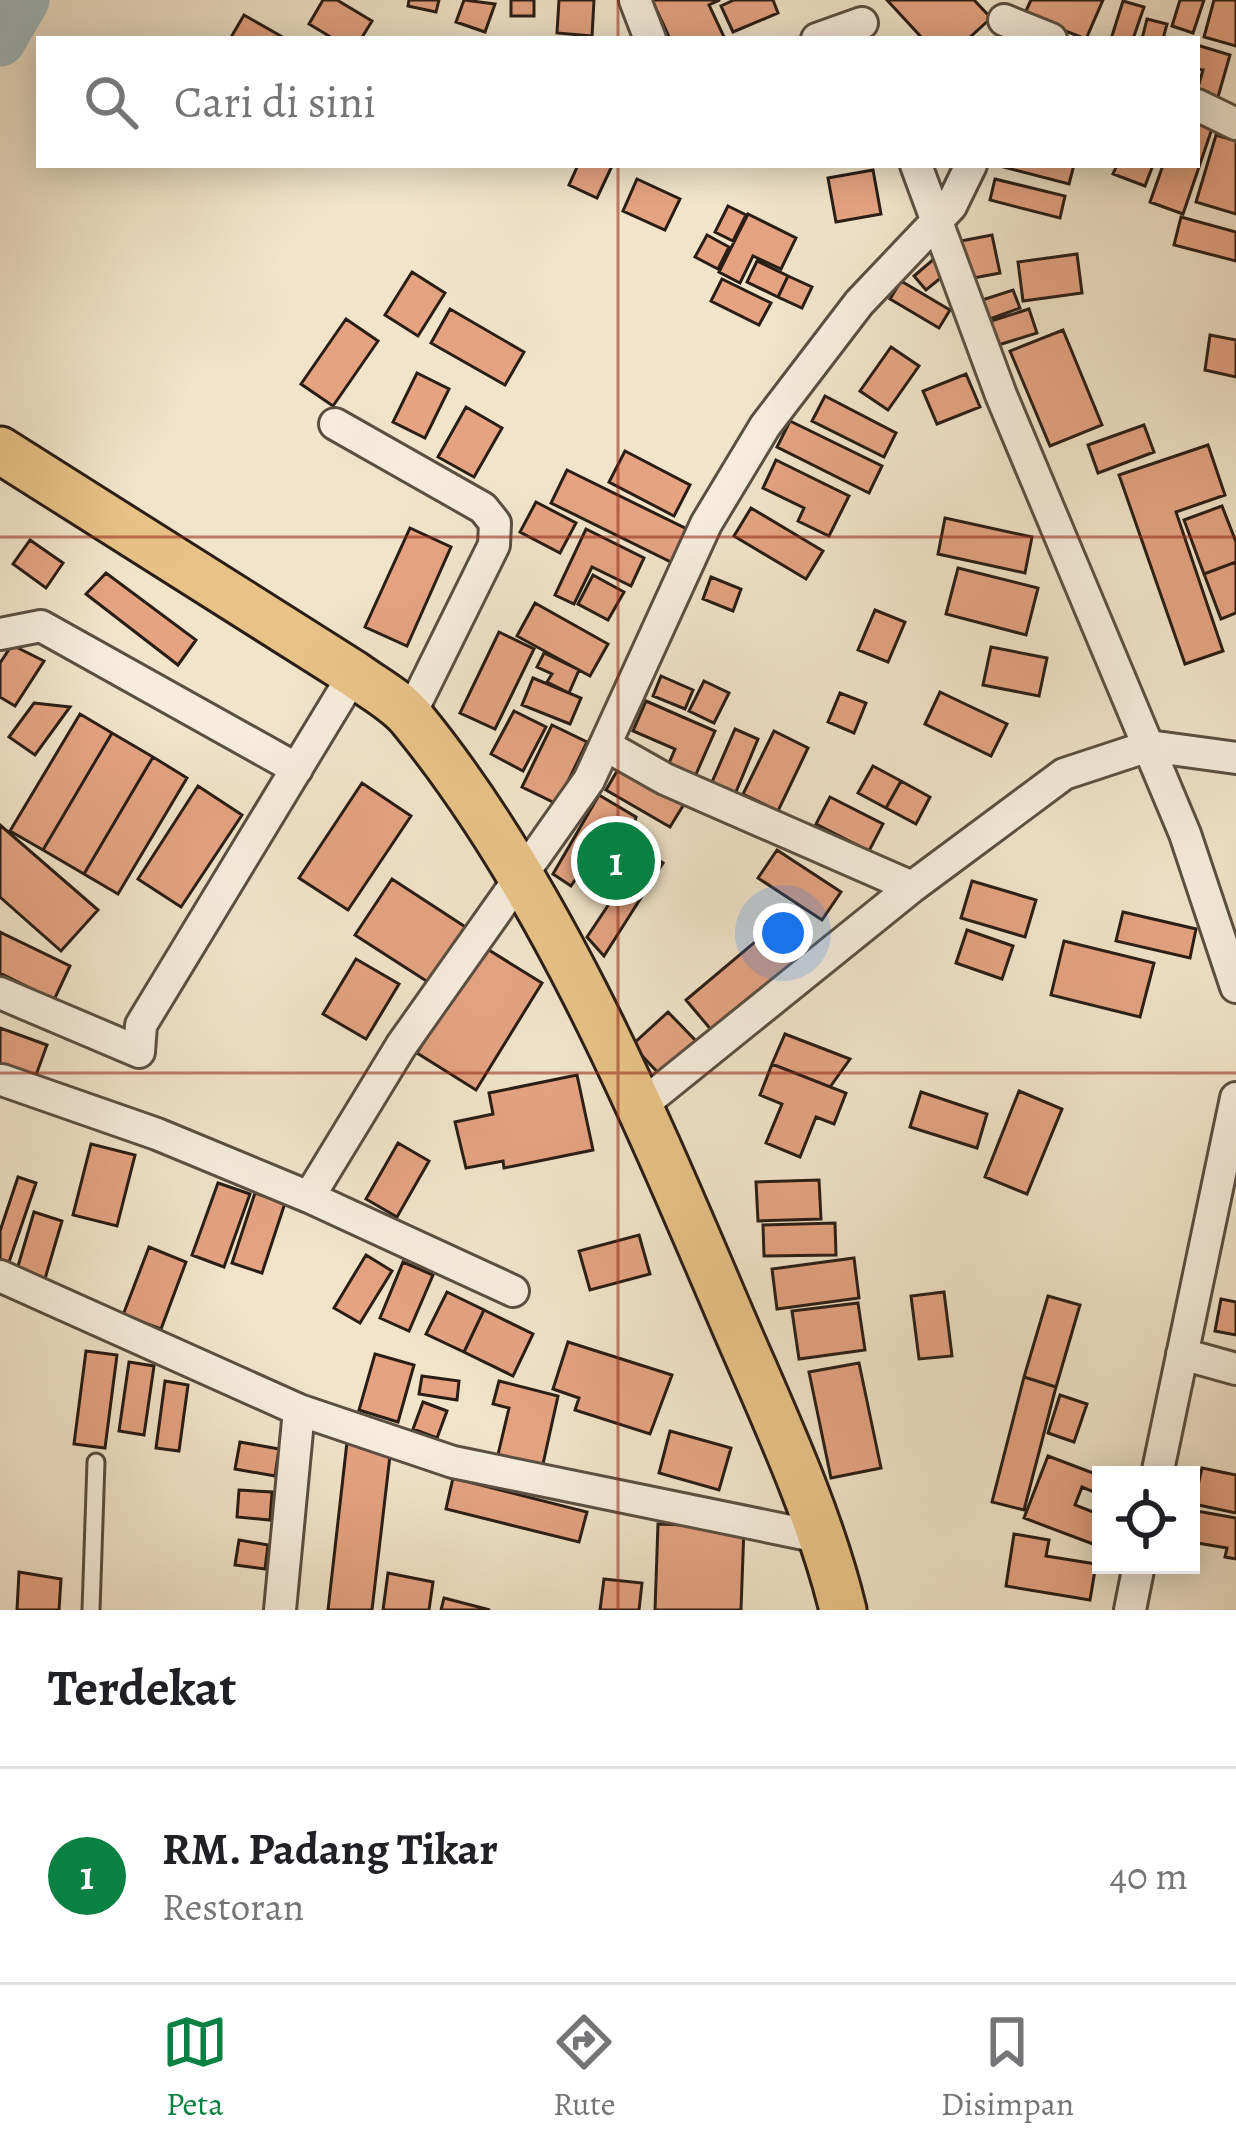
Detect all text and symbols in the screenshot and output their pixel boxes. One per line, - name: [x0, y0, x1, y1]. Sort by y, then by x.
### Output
- search box: [36, 36, 1200, 168]
- icon: search: [78, 69, 144, 135]
- text: Cari di sini: [174, 71, 376, 133]
- pin: 1: [577, 816, 655, 906]
- your location: [753, 903, 813, 963]
- map controls: [1092, 1466, 1200, 1574]
- button: locate: [1092, 1466, 1200, 1574]
- text: Terdekat: [48, 1653, 236, 1723]
- text: RM. Padang Tikar: [162, 1818, 498, 1880]
- text: 1: [80, 1849, 94, 1902]
- text: 40 m: [1109, 1849, 1188, 1902]
- text: Restoran: [162, 1880, 304, 1933]
- tab: Peta: [162, 2009, 228, 2126]
- tab: Rute: [551, 2009, 617, 2126]
- tab: Disimpan: [941, 2009, 1074, 2126]

